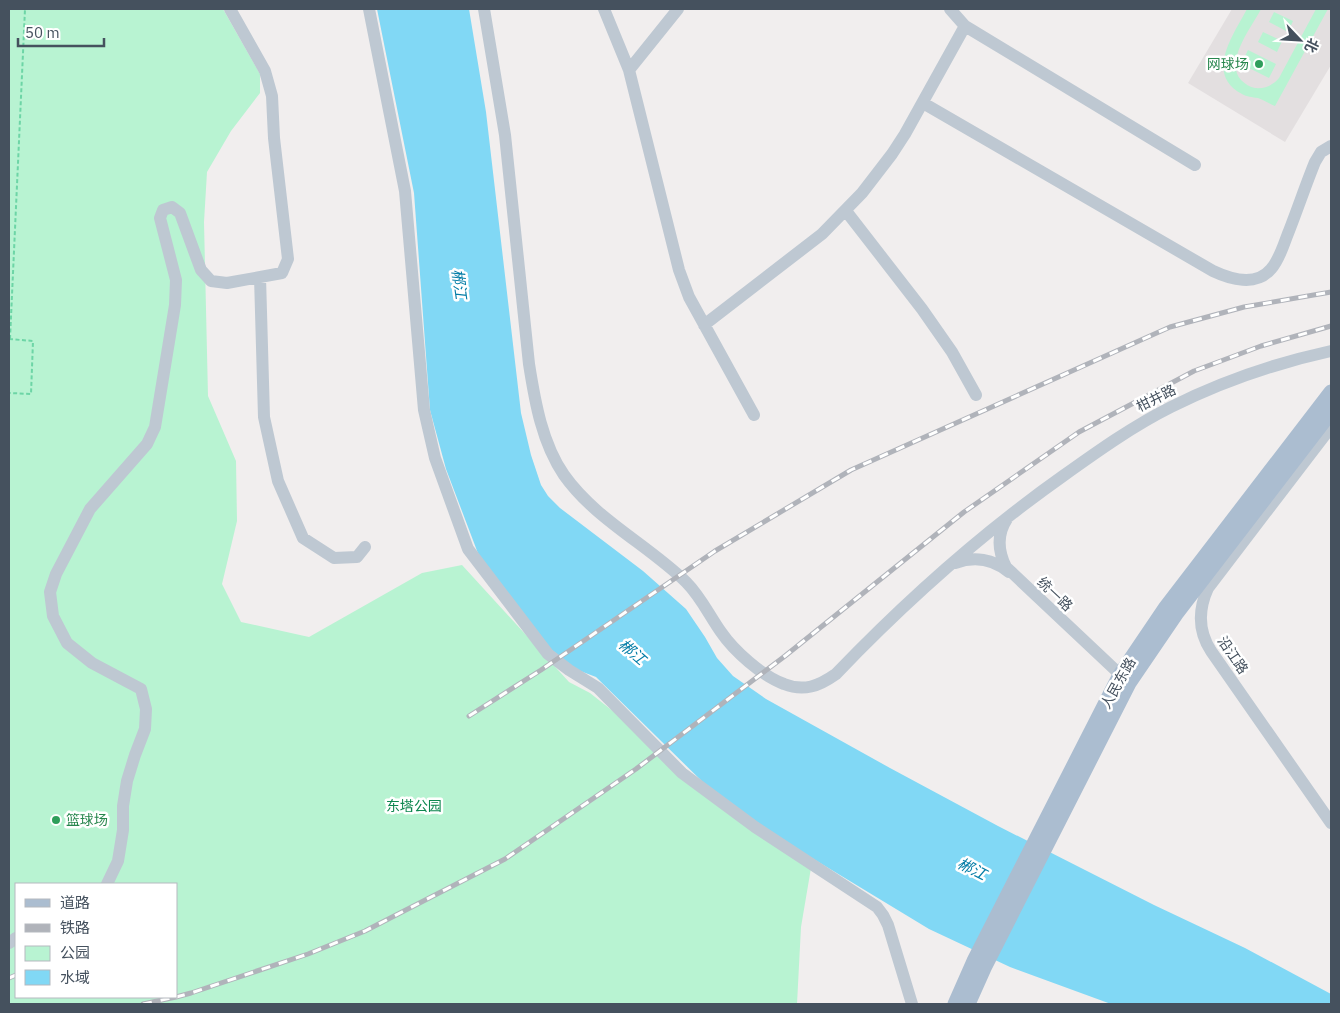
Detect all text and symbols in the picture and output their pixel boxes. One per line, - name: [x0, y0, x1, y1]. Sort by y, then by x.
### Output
- scale bar: [18, 15, 104, 47]
- north arrow: [1275, 15, 1325, 65]
- text: 50 m: [25, 23, 60, 42]
- text: 北: [1301, 35, 1323, 56]
- place label: 网球场: [1207, 55, 1249, 73]
- marker: 网球场: [1253, 58, 1265, 70]
- water label: 郴江: [448, 268, 471, 302]
- street label: 柑井路: [1133, 380, 1179, 416]
- street label: 统一路: [1034, 573, 1076, 615]
- street label: 沿江路: [1214, 633, 1252, 677]
- water label: 郴江: [615, 635, 651, 670]
- street label: 人民东路: [1097, 654, 1139, 712]
- park label: 东塔公园: [386, 797, 442, 815]
- place label: 篮球场: [66, 811, 108, 829]
- marker: 篮球场: [50, 814, 62, 826]
- water label: 郴江: [955, 853, 992, 885]
- legend: [15, 883, 178, 998]
- text: 道路: [60, 893, 90, 912]
- text: 铁路: [60, 918, 90, 937]
- text: 公园: [60, 943, 90, 962]
- text: 水域: [60, 968, 90, 987]

